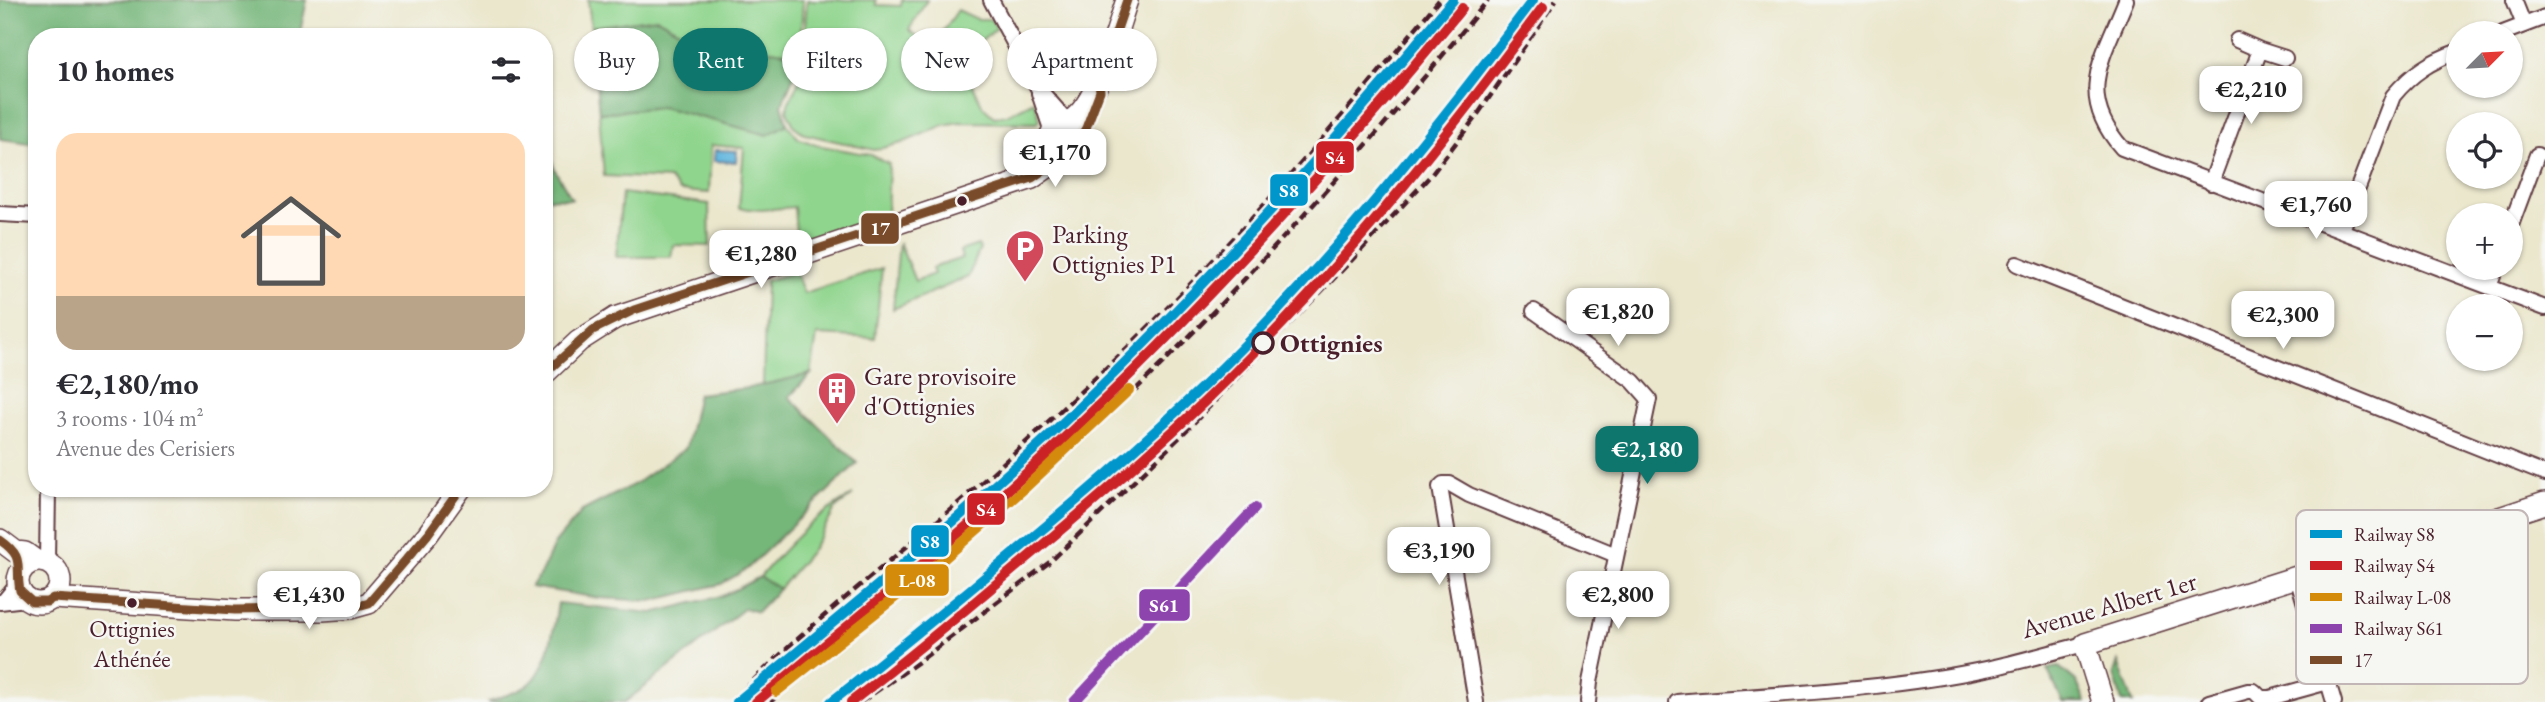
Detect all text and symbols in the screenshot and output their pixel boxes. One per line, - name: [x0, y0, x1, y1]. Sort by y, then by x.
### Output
- north arrow: [2446, 21, 2524, 98]
- map controls: [2446, 21, 2523, 371]
- chip: Buy: [574, 28, 659, 91]
- chip: Rent: [673, 28, 768, 91]
- chip: Filters: [782, 28, 887, 91]
- chip: New: [901, 28, 993, 91]
- chip: Apartment: [1007, 28, 1157, 91]
- text: 10 homes: [56, 51, 174, 90]
- icon: filters: [487, 51, 525, 89]
- pin: €2,210: [2194, 66, 2308, 126]
- text: €2,210: [2215, 74, 2287, 104]
- button: locate: [2446, 112, 2523, 189]
- pin: €1,170: [998, 130, 1112, 189]
- text: €1,170: [1019, 137, 1091, 167]
- line badge: S4: [1315, 140, 1355, 174]
- text: S4: [1325, 145, 1346, 170]
- line badge: S8: [1269, 173, 1309, 207]
- icon: home: [228, 178, 354, 304]
- text: S8: [1279, 178, 1299, 203]
- pin: €1,760: [2259, 182, 2373, 241]
- text: €1,760: [2280, 189, 2352, 219]
- unlabelled marker: [955, 194, 969, 208]
- button: +: [2446, 203, 2523, 280]
- line badge: 17: [860, 212, 900, 245]
- text: 17: [870, 216, 891, 241]
- place label: Parking Ottignies P1: [1052, 217, 1177, 281]
- parking icon: Parking Ottignies P1: [1004, 228, 1046, 283]
- pin: €1,280: [704, 230, 818, 290]
- text: €1,280: [725, 238, 797, 268]
- pin: €1,820: [1561, 288, 1675, 348]
- pin: €2,300: [2226, 292, 2340, 351]
- button: −: [2446, 294, 2523, 371]
- text: €1,820: [1582, 296, 1654, 326]
- text: €2,300: [2247, 299, 2319, 329]
- place label: Ottignies: [1280, 326, 1383, 360]
- marker: Ottignies: [1252, 332, 1274, 354]
- place label: Gare provisoire d'Ottignies: [864, 359, 1016, 423]
- text: €2,180/mo: [56, 364, 199, 403]
- building icon: Gare provisoire d'Ottignies: [816, 370, 858, 425]
- text: 3 rooms · 104 m²: [56, 403, 204, 433]
- pin: €2,180: [1590, 426, 1704, 486]
- text: Avenue des Cerisiers: [56, 433, 235, 463]
- text: €2,180: [1611, 434, 1683, 464]
- line badge: S4: [966, 492, 1006, 526]
- text: S4: [976, 497, 997, 522]
- legend: [2296, 510, 2528, 684]
- text: Railway S8: [2354, 522, 2435, 547]
- line badge: S8: [910, 524, 950, 558]
- pin: €3,190: [1382, 528, 1496, 587]
- text: S8: [920, 529, 940, 554]
- text: €3,190: [1403, 535, 1475, 565]
- text: Railway S4: [2354, 553, 2435, 578]
- line badge: L-08: [884, 563, 950, 597]
- street label: Avenue Albert 1er: [2016, 564, 2201, 647]
- text: L-08: [898, 568, 936, 593]
- pin: €1,430: [252, 572, 366, 631]
- pin: €2,800: [1561, 572, 1675, 631]
- text: €1,430: [273, 579, 345, 609]
- text: €2,800: [1582, 579, 1654, 609]
- text: Railway L-08: [2354, 585, 2451, 610]
- line badge: S61: [1138, 588, 1191, 622]
- text: S61: [1149, 593, 1179, 618]
- marker: Ottignies Athénée: [125, 596, 139, 610]
- place label: Ottignies Athénée: [89, 613, 175, 674]
- text: Railway S61: [2354, 616, 2444, 641]
- text: 17: [2354, 648, 2373, 673]

